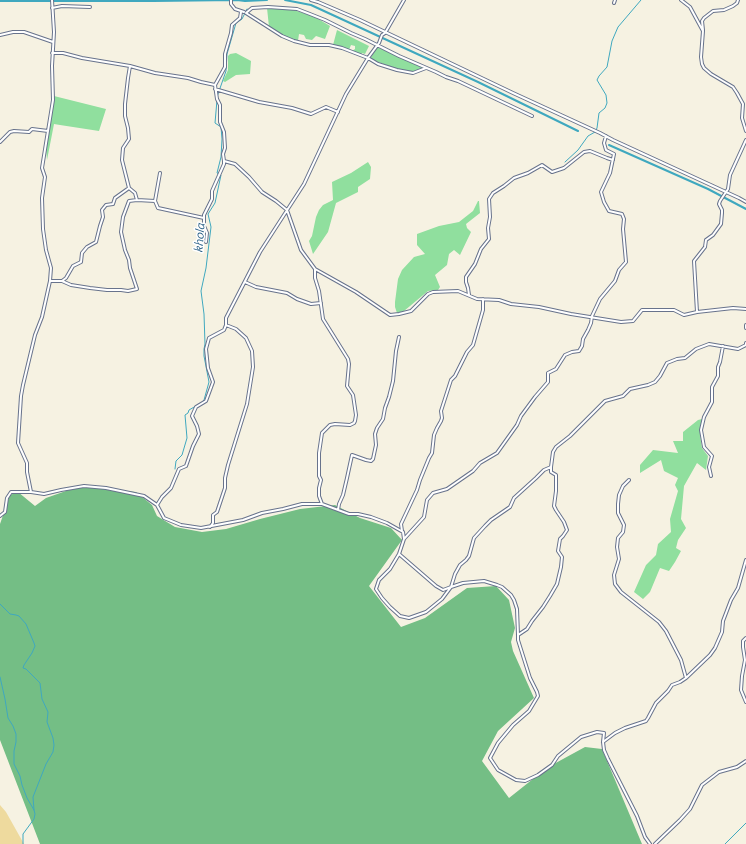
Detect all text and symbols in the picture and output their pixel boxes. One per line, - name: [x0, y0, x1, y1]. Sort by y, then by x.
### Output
- water label: khola: [192, 223, 208, 253]

